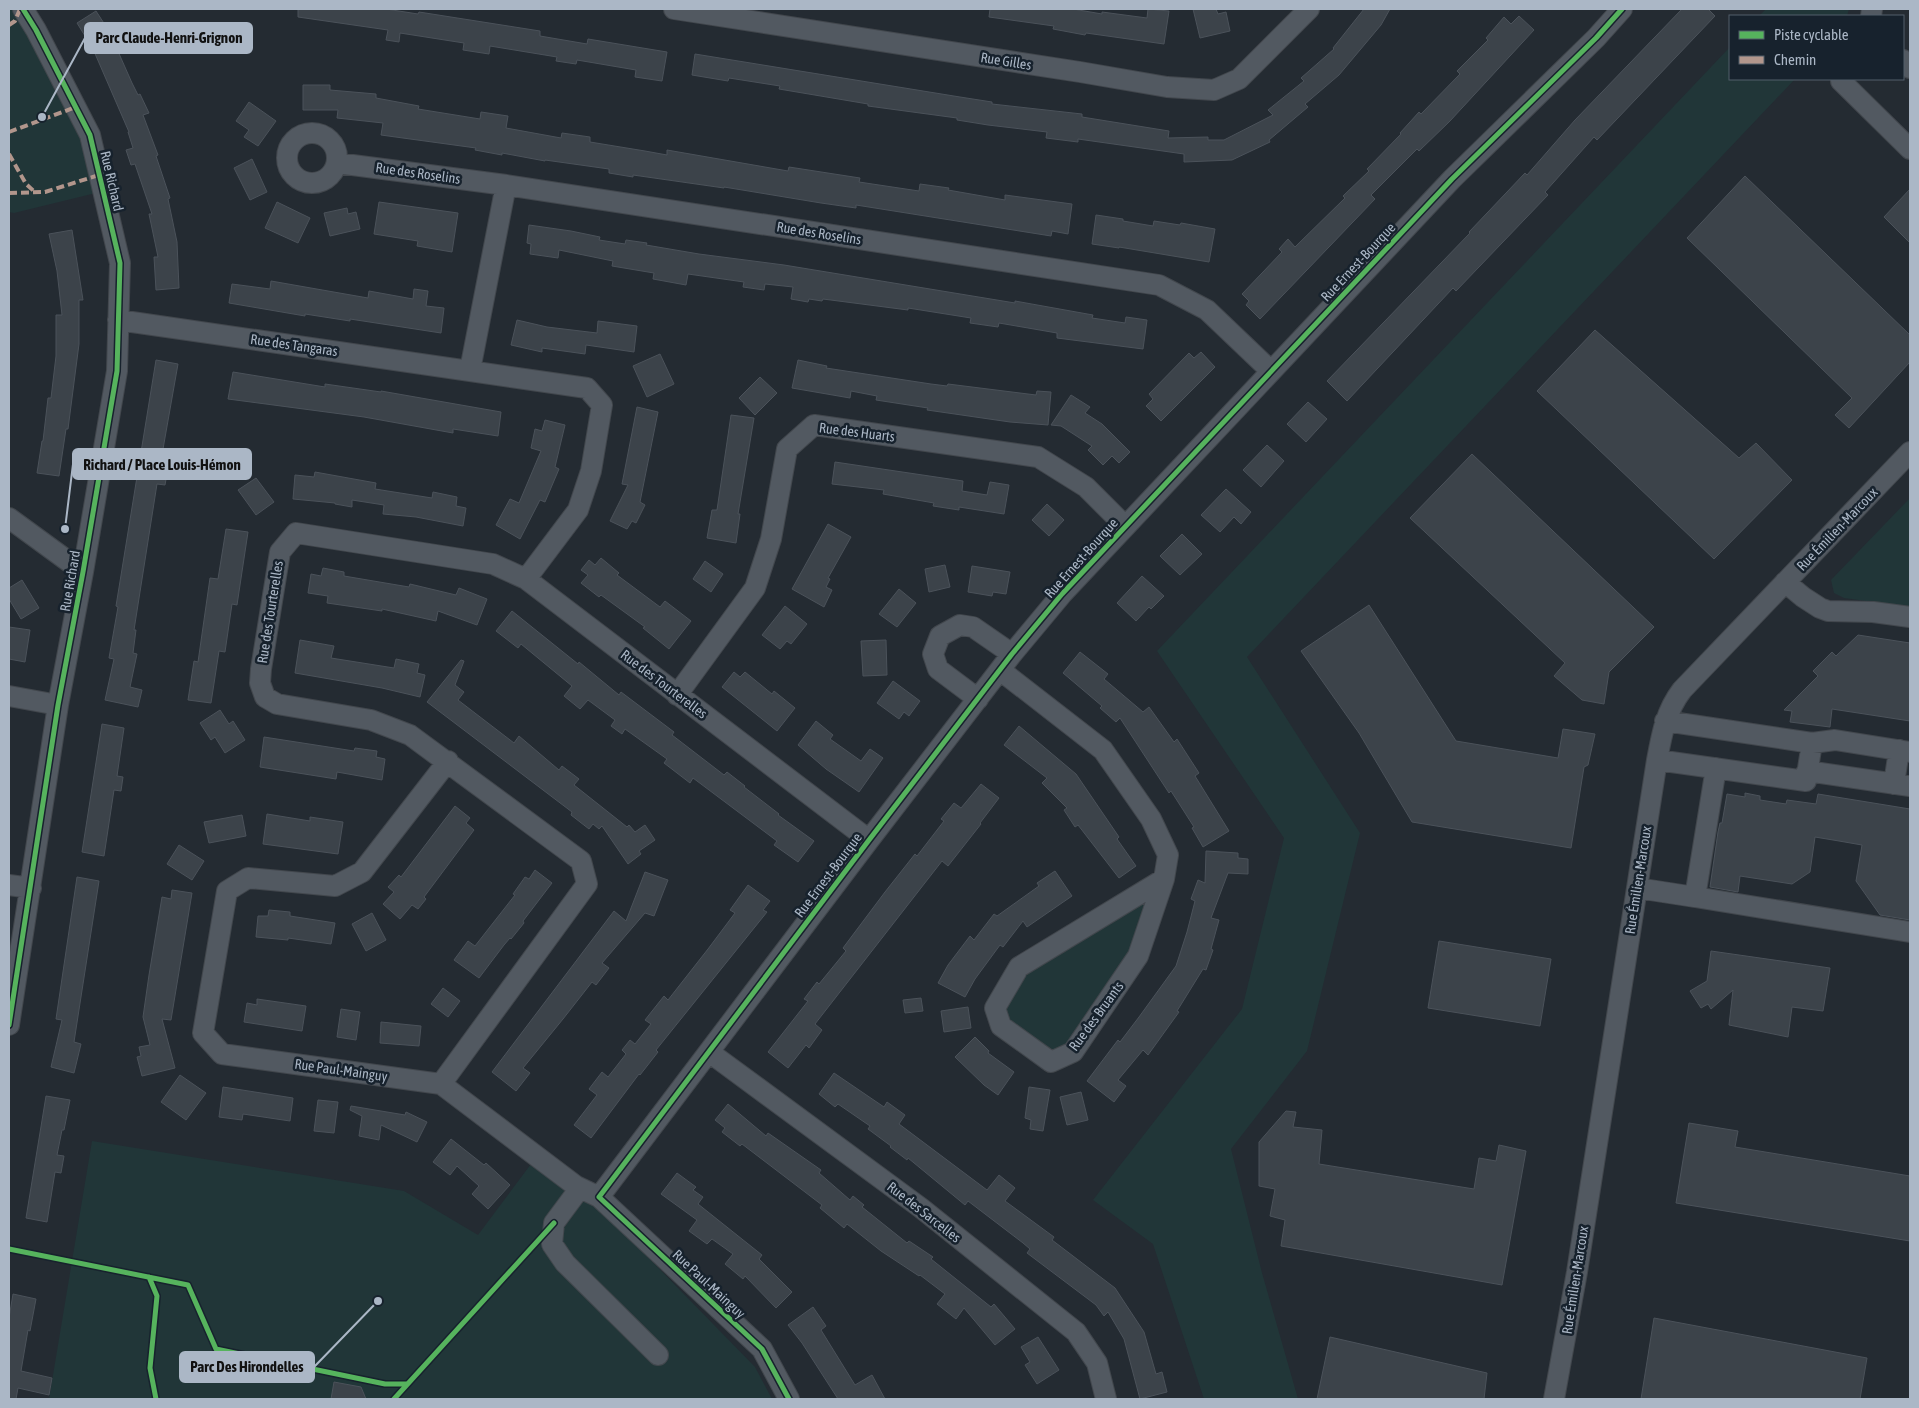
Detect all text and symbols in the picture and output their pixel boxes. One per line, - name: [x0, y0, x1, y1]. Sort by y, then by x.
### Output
- legend: [1729, 15, 1904, 80]
- callout: Parc Claude-Henri-Grignon: [85, 23, 252, 53]
- text: Piste cyclable: [1774, 26, 1849, 43]
- text: Parc Claude-Henri-Grignon: [96, 29, 242, 46]
- street label: Rue Gilles: [979, 49, 1033, 73]
- text: Chemin: [1774, 51, 1816, 68]
- street label: Rue Richard: [97, 149, 127, 213]
- street label: Rue des Roselins: [375, 159, 461, 187]
- street label: Rue des Roselins: [776, 218, 862, 248]
- street label: Rue Ernest-Bourque: [1317, 219, 1399, 305]
- street label: Rue des Tangaras: [249, 331, 339, 359]
- street label: Rue des Huarts: [818, 419, 896, 445]
- callout: Richard / Place Louis-Hémon: [73, 449, 251, 479]
- text: Richard / Place Louis-Hémon: [83, 456, 241, 473]
- street label: Rue Émilien-Marcoux: [1793, 484, 1881, 574]
- street label: Rue Ernest-Bourque: [1041, 515, 1121, 601]
- street label: Rue Richard: [57, 549, 83, 613]
- street label: Rue des Tourterelles: [254, 559, 286, 665]
- street label: Rue des Tourterelles: [618, 646, 710, 722]
- street label: Rue Émilien-Marcoux: [1622, 825, 1654, 935]
- street label: Rue Ernest-Bourque: [791, 830, 865, 920]
- street label: Rue des Bruants: [1066, 978, 1127, 1054]
- street label: Rue Paul-Mainguy: [294, 1056, 389, 1084]
- street label: Rue des Sarcelles: [884, 1178, 964, 1246]
- street label: Rue Émilien-Marcoux: [1559, 1225, 1591, 1335]
- street label: Rue Paul-Mainguy: [669, 1246, 749, 1322]
- callout: Parc Des Hirondelles: [180, 1352, 314, 1382]
- text: Parc Des Hirondelles: [190, 1358, 304, 1375]

